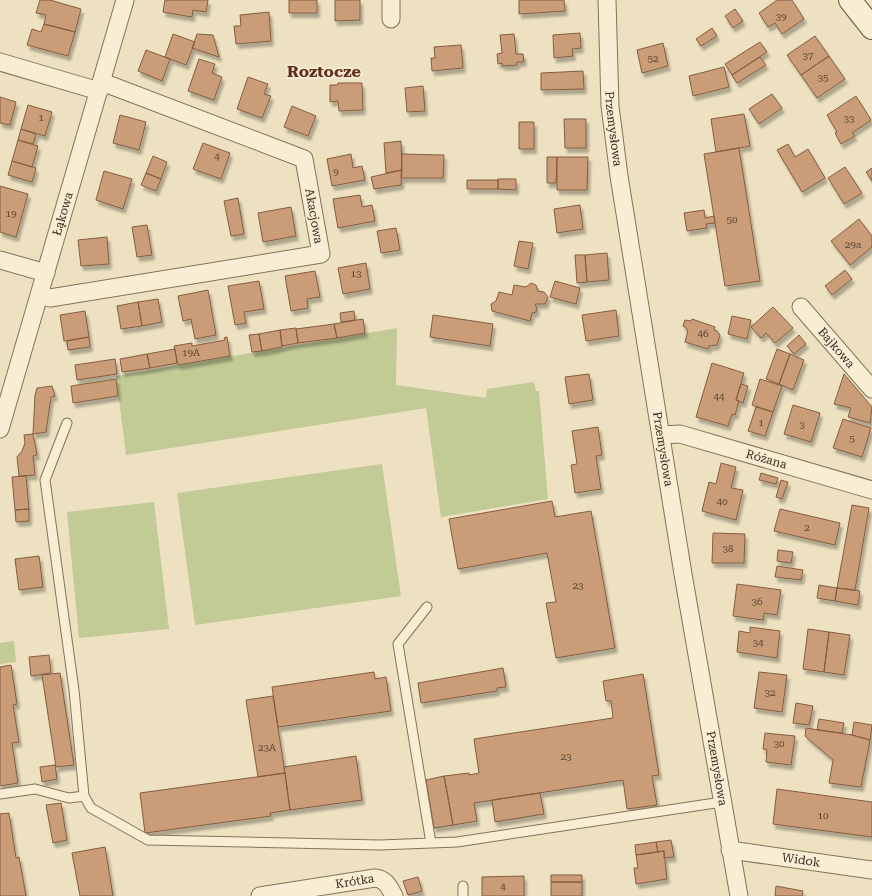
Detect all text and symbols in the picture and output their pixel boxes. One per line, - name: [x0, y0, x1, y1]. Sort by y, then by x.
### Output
- house number: 39: [775, 11, 787, 22]
- house number: 37: [802, 50, 814, 61]
- house number: 52: [647, 53, 659, 64]
- district label: Roztocze: [287, 62, 361, 81]
- house number: 35: [817, 72, 829, 83]
- street label: Przemysłowa: [603, 91, 625, 168]
- house number: 1: [38, 112, 44, 123]
- house number: 33: [843, 113, 855, 124]
- house number: 4: [214, 151, 220, 162]
- house number: 9: [333, 166, 339, 177]
- street label: Akacjowa: [302, 187, 326, 245]
- street label: Łąkowa: [50, 190, 76, 237]
- house number: 19: [5, 208, 17, 219]
- house number: 50: [726, 214, 738, 225]
- house number: 29a: [845, 239, 862, 250]
- house number: 13: [350, 268, 362, 279]
- street label: Bajkowa: [815, 325, 858, 371]
- house number: 46: [697, 328, 709, 339]
- house number: 19A: [182, 347, 200, 358]
- house number: 44: [713, 391, 725, 402]
- street label: Przemysłowa: [650, 410, 676, 488]
- house number: 1: [758, 417, 764, 428]
- house number: 3: [799, 419, 805, 430]
- house number: 5: [849, 433, 855, 444]
- street label: Różana: [744, 447, 789, 472]
- house number: 40: [716, 496, 728, 507]
- house number: 2: [804, 522, 810, 533]
- house number: 38: [722, 543, 734, 554]
- house number: 23: [572, 580, 584, 591]
- house number: 36: [751, 596, 763, 607]
- house number: 34: [752, 637, 764, 648]
- house number: 32: [764, 687, 776, 698]
- street label: Przemysłowa: [703, 730, 730, 807]
- house number: 30: [773, 738, 785, 749]
- house number: 23A: [258, 742, 276, 753]
- house number: 23: [560, 751, 572, 762]
- house number: 10: [817, 810, 829, 821]
- street label: Widok: [781, 850, 822, 870]
- street label: Krótka: [334, 871, 376, 891]
- house number: 4: [500, 881, 506, 892]

